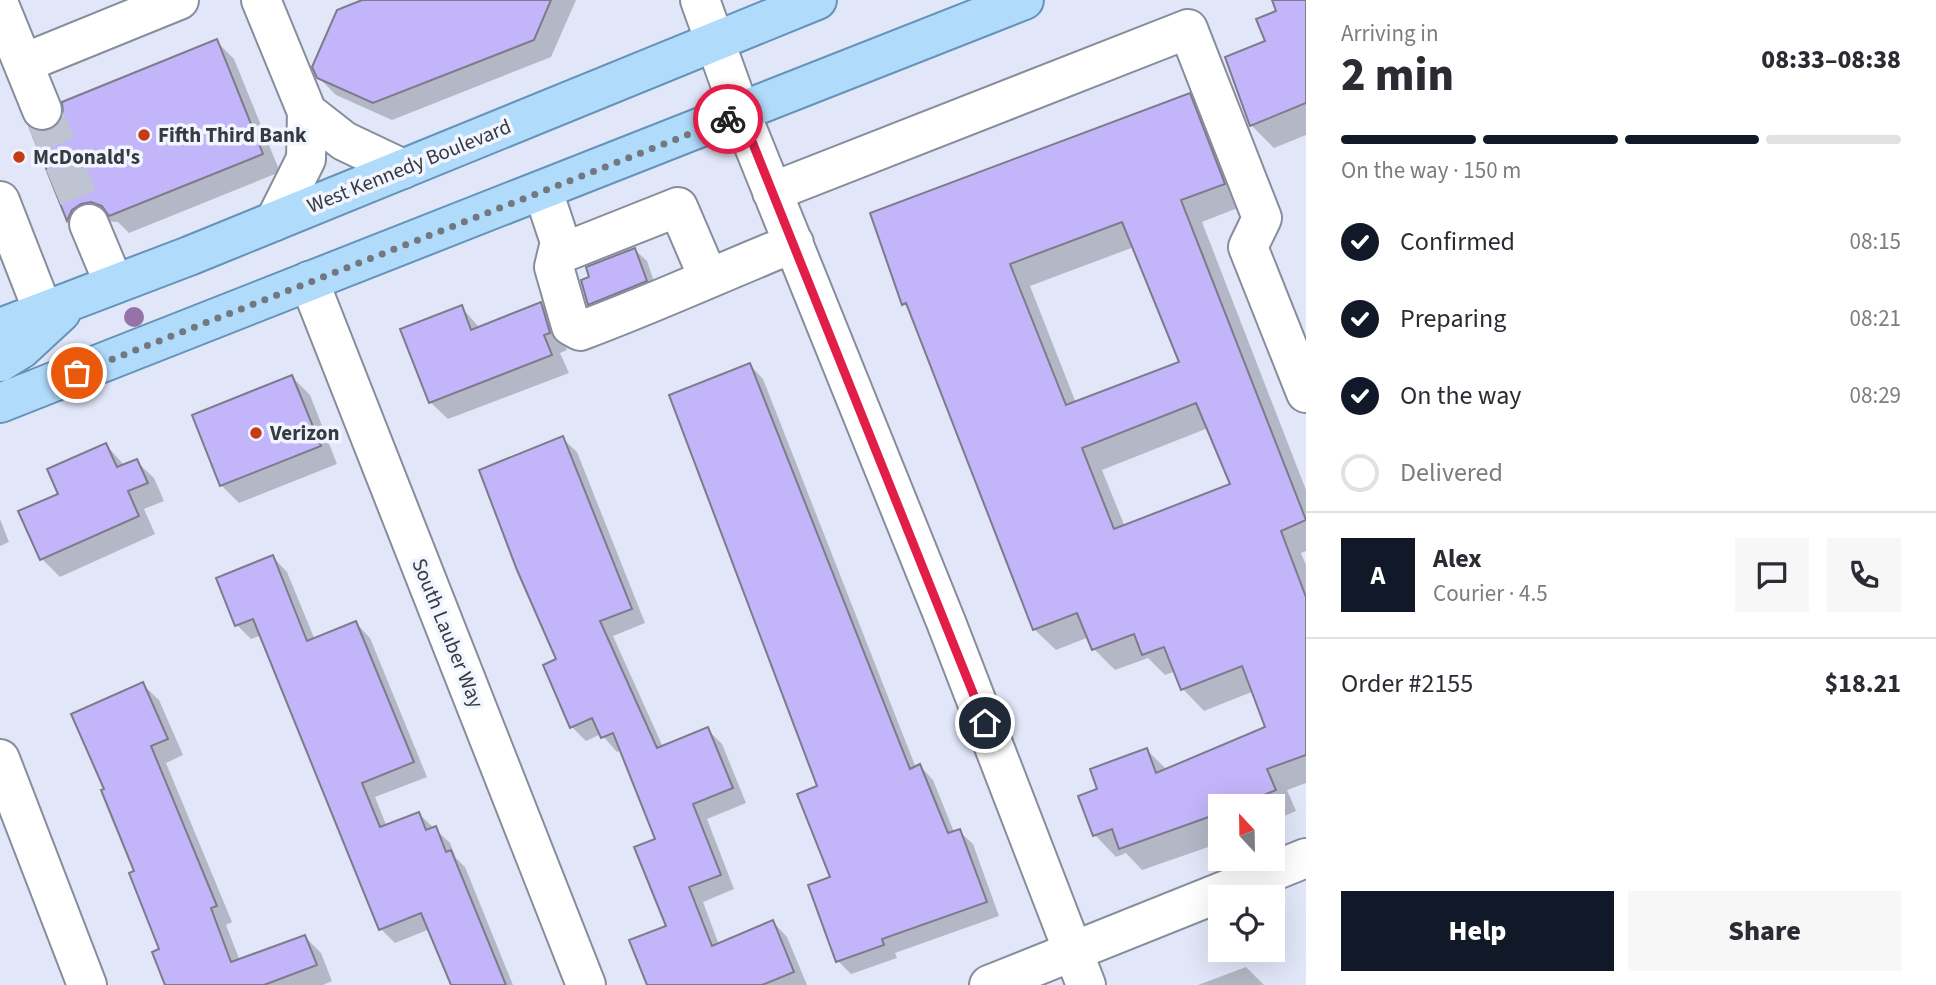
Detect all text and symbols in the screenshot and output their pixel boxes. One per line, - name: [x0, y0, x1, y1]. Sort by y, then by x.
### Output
- text: Arriving in: [1341, 17, 1439, 50]
- text: 08:33–08:38: [1761, 41, 1901, 78]
- text: 2 min: [1341, 43, 1454, 108]
- courier: [693, 84, 763, 154]
- icon: bike: [709, 100, 747, 138]
- street label: West Kennedy Boulevard: [302, 111, 516, 221]
- place label: Fifth Third Bank: [158, 120, 307, 150]
- marker: Fifth Third Bank: [136, 127, 152, 143]
- place label: McDonald's: [33, 142, 140, 172]
- marker: McDonald's: [11, 149, 27, 165]
- text: On the way · 150 m: [1341, 154, 1521, 187]
- icon: check: [1341, 223, 1379, 261]
- text: Confirmed: [1400, 223, 1515, 260]
- text: 08:15: [1850, 225, 1901, 258]
- icon: check: [1341, 300, 1379, 338]
- text: Preparing: [1400, 300, 1506, 337]
- text: 08:21: [1850, 302, 1901, 335]
- pin: [47, 343, 107, 403]
- icon: bag: [58, 354, 96, 392]
- icon: check: [1341, 377, 1379, 415]
- text: On the way: [1400, 377, 1521, 414]
- text: 08:29: [1850, 379, 1901, 412]
- place label: Verizon: [269, 418, 339, 448]
- marker: Verizon: [248, 425, 264, 441]
- text: Delivered: [1400, 454, 1503, 491]
- button: chat: [1735, 538, 1809, 612]
- button: phone: [1827, 538, 1901, 612]
- text: Alex: [1433, 540, 1482, 577]
- street label: South Lauber Way: [404, 554, 492, 713]
- text: A: [1371, 557, 1385, 594]
- text: Courier · 4.5: [1433, 577, 1548, 610]
- text: Order #2155: [1341, 665, 1473, 702]
- text: $18.21: [1825, 665, 1901, 702]
- pin: [955, 693, 1015, 753]
- icon: home: [966, 704, 1004, 742]
- north arrow: [1208, 794, 1284, 872]
- map controls: [1208, 794, 1285, 962]
- button: locate: [1208, 885, 1285, 962]
- button: Help: [1341, 891, 1614, 971]
- button: Share: [1628, 891, 1901, 971]

